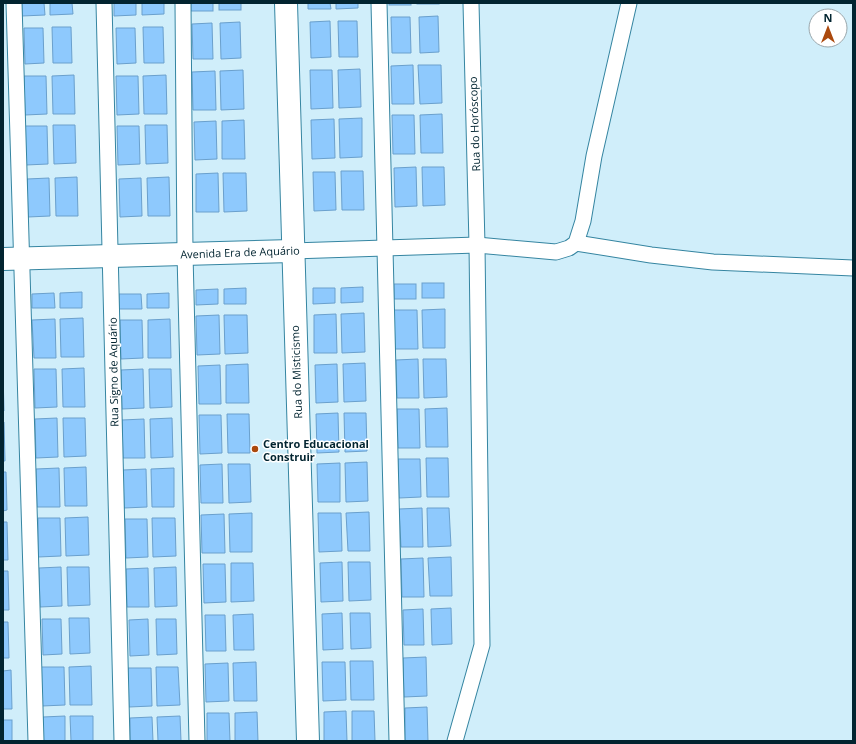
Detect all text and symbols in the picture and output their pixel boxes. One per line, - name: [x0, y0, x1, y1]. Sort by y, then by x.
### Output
- north arrow: [808, 8, 848, 48]
- text: N: [824, 10, 832, 25]
- street label: Rua do Horóscopo: [465, 76, 483, 172]
- street label: Avenida Era de Aquário: [180, 242, 300, 262]
- street label: Rua Signo de Aquário: [105, 317, 121, 427]
- street label: Rua do Misticismo: [287, 325, 305, 419]
- place label: Centro Educacional Construir: [263, 436, 369, 464]
- marker: Centro Educacional Construir: [250, 444, 260, 454]

